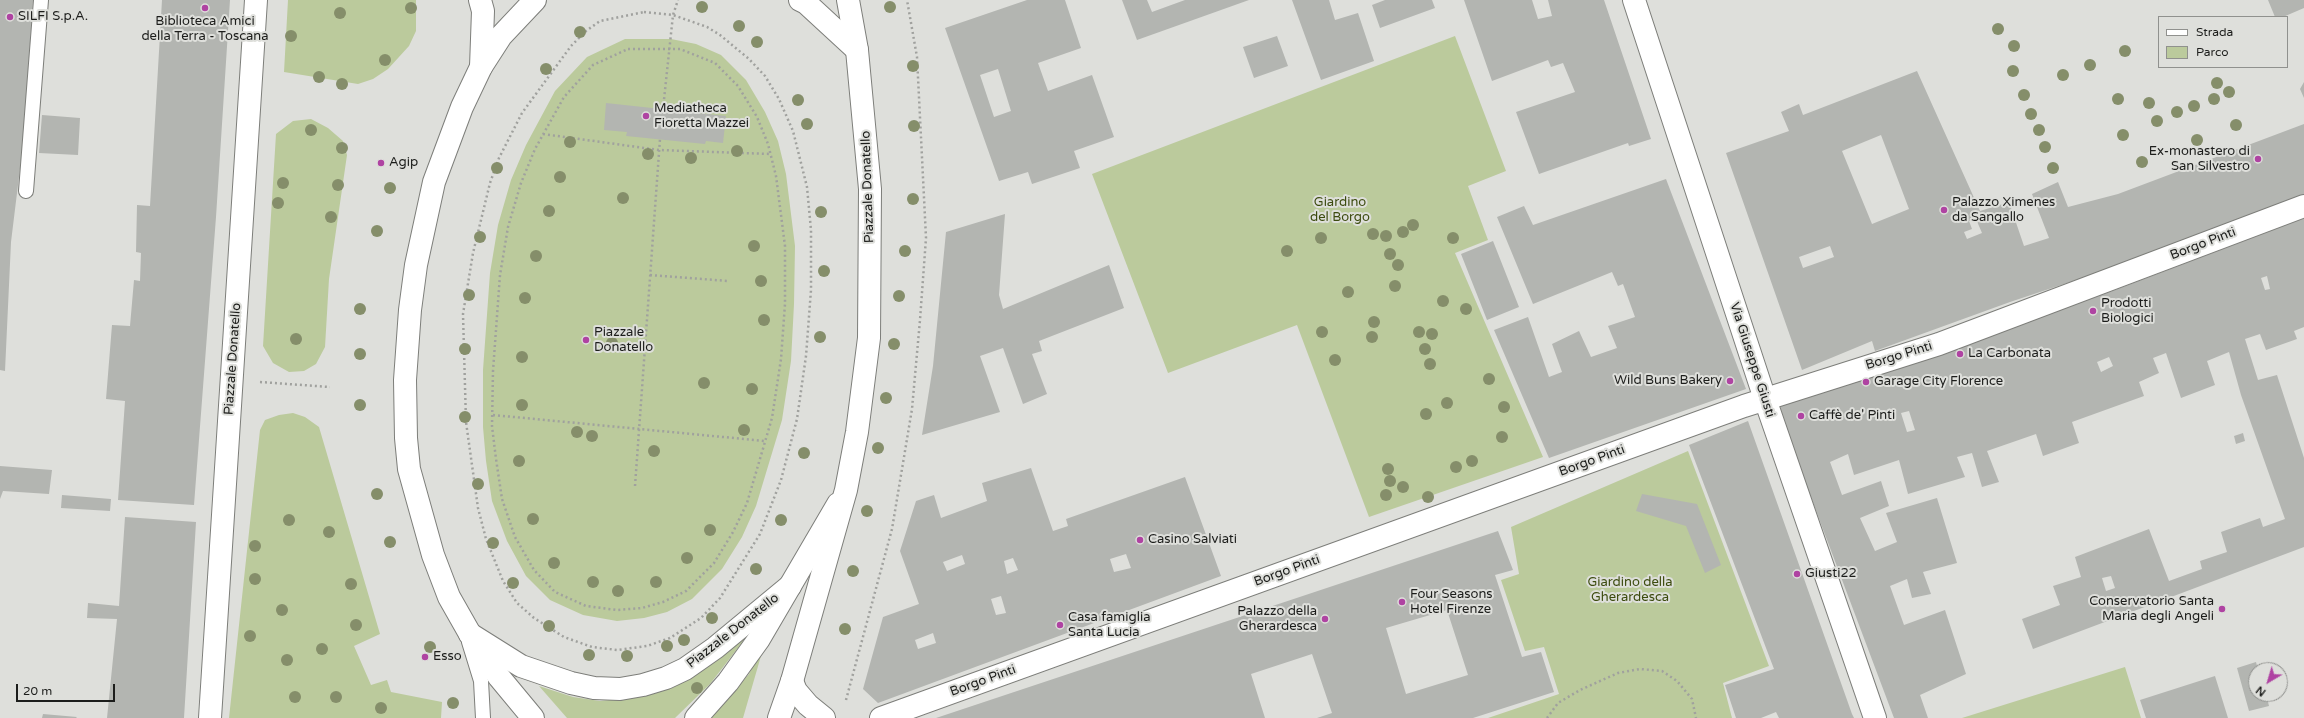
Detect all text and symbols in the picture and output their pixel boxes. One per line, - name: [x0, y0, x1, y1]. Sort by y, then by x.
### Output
- marker: Biblioteca Amici della Terra - Toscana: [200, 3, 210, 13]
- place label: SILFI S.p.A.: [18, 9, 88, 25]
- marker: SILFI S.p.A.: [5, 12, 15, 22]
- place label: Biblioteca Amici della Terra - Toscana: [141, 14, 269, 45]
- legend: [2158, 16, 2288, 68]
- text: Strada: [2196, 25, 2233, 39]
- text: Parco: [2196, 45, 2229, 59]
- place label: Mediatheca Fioretta Mazzei: [654, 101, 749, 132]
- marker: Mediatheca Fioretta Mazzei: [641, 111, 651, 121]
- street label: Piazzale Donatello: [858, 131, 878, 243]
- place label: Ex-monastero di San Silvestro: [2149, 144, 2250, 175]
- marker: Ex-monastero di San Silvestro: [2253, 154, 2263, 164]
- place label: Agip: [389, 155, 418, 171]
- marker: Agip: [376, 158, 386, 168]
- park label: Giardino del Borgo: [1310, 195, 1370, 226]
- place label: Palazzo Ximenes da Sangallo: [1952, 195, 2055, 226]
- marker: Palazzo Ximenes da Sangallo: [1939, 205, 1949, 215]
- street label: Borgo Pinti: [2168, 224, 2238, 264]
- place label: Prodotti Biologici: [2101, 296, 2154, 327]
- street label: Via Giuseppe Giusti: [1726, 301, 1778, 419]
- street label: Piazzale Donatello: [221, 302, 245, 416]
- marker: Prodotti Biologici: [2088, 306, 2098, 316]
- place label: Piazzale Donatello: [594, 325, 653, 356]
- marker: Piazzale Donatello: [581, 335, 591, 345]
- street label: Borgo Pinti: [1864, 338, 1934, 374]
- place label: La Carbonata: [1968, 346, 2051, 362]
- marker: La Carbonata: [1955, 349, 1965, 359]
- place label: Wild Buns Bakery: [1614, 373, 1722, 389]
- place label: Garage City Florence: [1874, 374, 2003, 390]
- marker: Wild Buns Bakery: [1725, 376, 1735, 386]
- marker: Garage City Florence: [1861, 377, 1871, 387]
- place label: Caffè de' Pinti: [1809, 408, 1895, 424]
- marker: Caffè de' Pinti: [1796, 411, 1806, 421]
- street label: Borgo Pinti: [1557, 442, 1627, 480]
- place label: Casino Salviati: [1148, 532, 1237, 548]
- marker: Casino Salviati: [1135, 535, 1145, 545]
- street label: Borgo Pinti: [1252, 552, 1322, 590]
- place label: Giusti22: [1805, 566, 1857, 582]
- marker: Giusti22: [1792, 569, 1802, 579]
- park label: Giardino della Gherardesca: [1587, 575, 1673, 606]
- place label: Four Seasons Hotel Firenze: [1410, 587, 1493, 618]
- street label: Piazzale Donatello: [684, 590, 782, 672]
- place label: Conservatorio Santa Maria degli Angeli: [2089, 594, 2214, 625]
- marker: Four Seasons Hotel Firenze: [1397, 597, 1407, 607]
- place label: Palazzo della Gherardesca: [1237, 604, 1317, 635]
- marker: Conservatorio Santa Maria degli Angeli: [2217, 604, 2227, 614]
- place label: Casa famiglia Santa Lucia: [1068, 610, 1150, 641]
- marker: Palazzo della Gherardesca: [1320, 614, 1330, 624]
- marker: Casa famiglia Santa Lucia: [1055, 620, 1065, 630]
- place label: Esso: [433, 649, 462, 665]
- marker: Esso: [420, 652, 430, 662]
- street label: Borgo Pinti: [948, 662, 1018, 700]
- north arrow: [2248, 662, 2288, 702]
- scale bar: [18, 676, 117, 702]
- text: N: [2253, 683, 2268, 699]
- text: 20 m: [23, 684, 52, 698]

